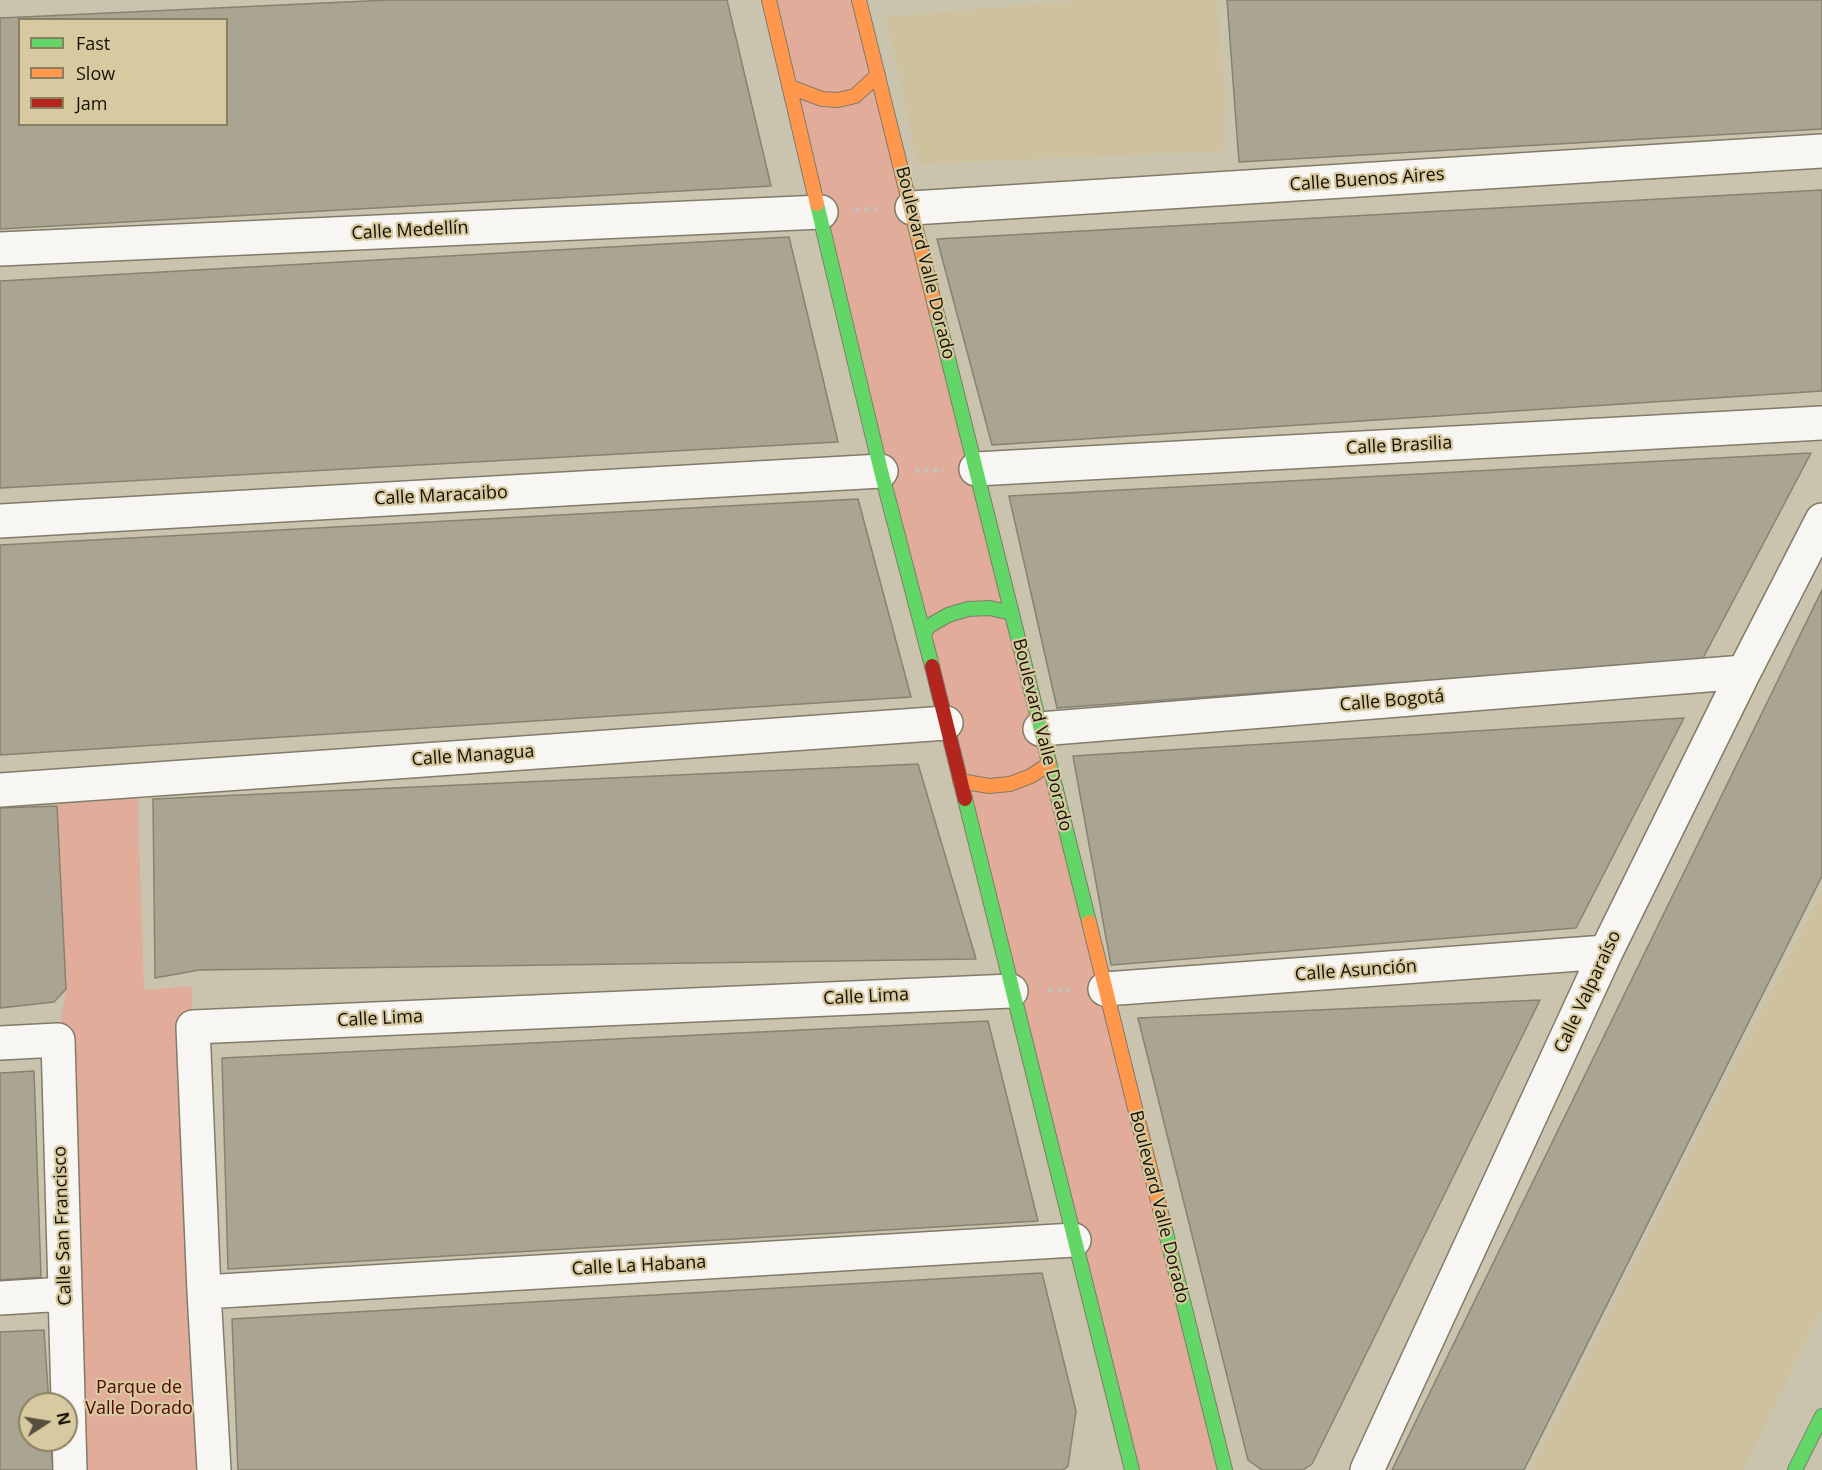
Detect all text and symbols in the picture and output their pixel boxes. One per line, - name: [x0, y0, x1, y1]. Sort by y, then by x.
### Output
- legend: [18, 18, 228, 126]
- text: Fast: [76, 31, 110, 55]
- text: Slow: [76, 61, 115, 85]
- text: Jam: [76, 91, 108, 115]
- street label: Boulevard Valle Dorado: [891, 164, 959, 362]
- street label: Calle Buenos Aires: [1289, 164, 1445, 196]
- street label: Calle Medellín: [351, 217, 469, 245]
- street label: Calle Brasilia: [1345, 432, 1453, 460]
- street label: Calle Maracaibo: [374, 482, 508, 510]
- street label: Boulevard Valle Dorado: [1008, 636, 1076, 834]
- street label: Calle Bogotá: [1339, 686, 1445, 716]
- street label: Calle Managua: [411, 741, 535, 771]
- street label: Calle Valparaíso: [1550, 927, 1626, 1057]
- street label: Calle Asunción: [1294, 956, 1418, 986]
- street label: Calle Lima: [823, 984, 909, 1010]
- street label: Calle Lima: [337, 1006, 423, 1032]
- street label: Boulevard Valle Dorado: [1125, 1108, 1193, 1306]
- street label: Calle San Francisco: [49, 1146, 77, 1306]
- street label: Calle La Habana: [571, 1252, 707, 1280]
- park label: Parque de Valle Dorado: [85, 1377, 193, 1420]
- north arrow: [18, 1392, 78, 1452]
- text: N: [52, 1410, 76, 1427]

